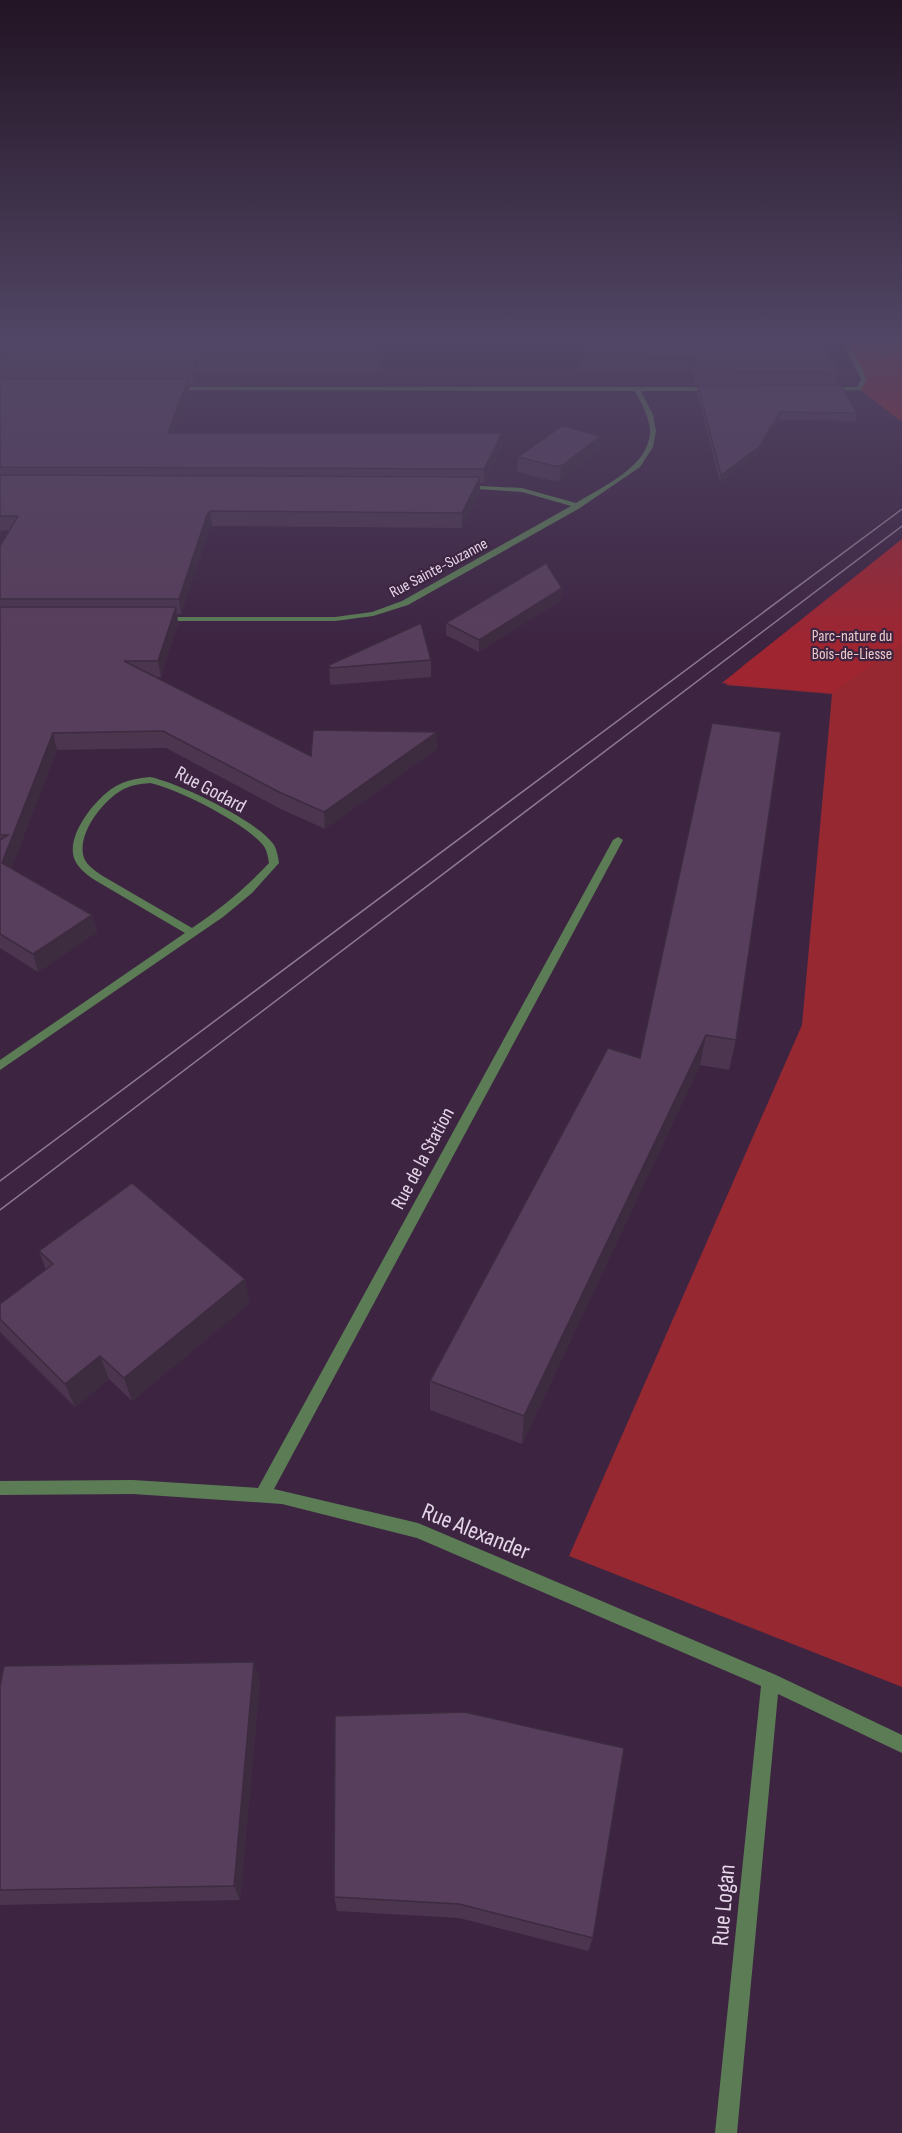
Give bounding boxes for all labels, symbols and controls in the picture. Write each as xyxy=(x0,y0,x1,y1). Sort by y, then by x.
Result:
street label: Rue Sainte-Suzanne xyxy=(386,534,491,602)
park label: Parc-nature du Bois-de-Liesse xyxy=(812,627,892,664)
street label: Rue Godard xyxy=(171,761,250,819)
street label: Rue de la Station xyxy=(386,1103,460,1214)
street label: Rue Alexander xyxy=(418,1497,534,1566)
street label: Rue Logan xyxy=(705,1863,742,1947)

